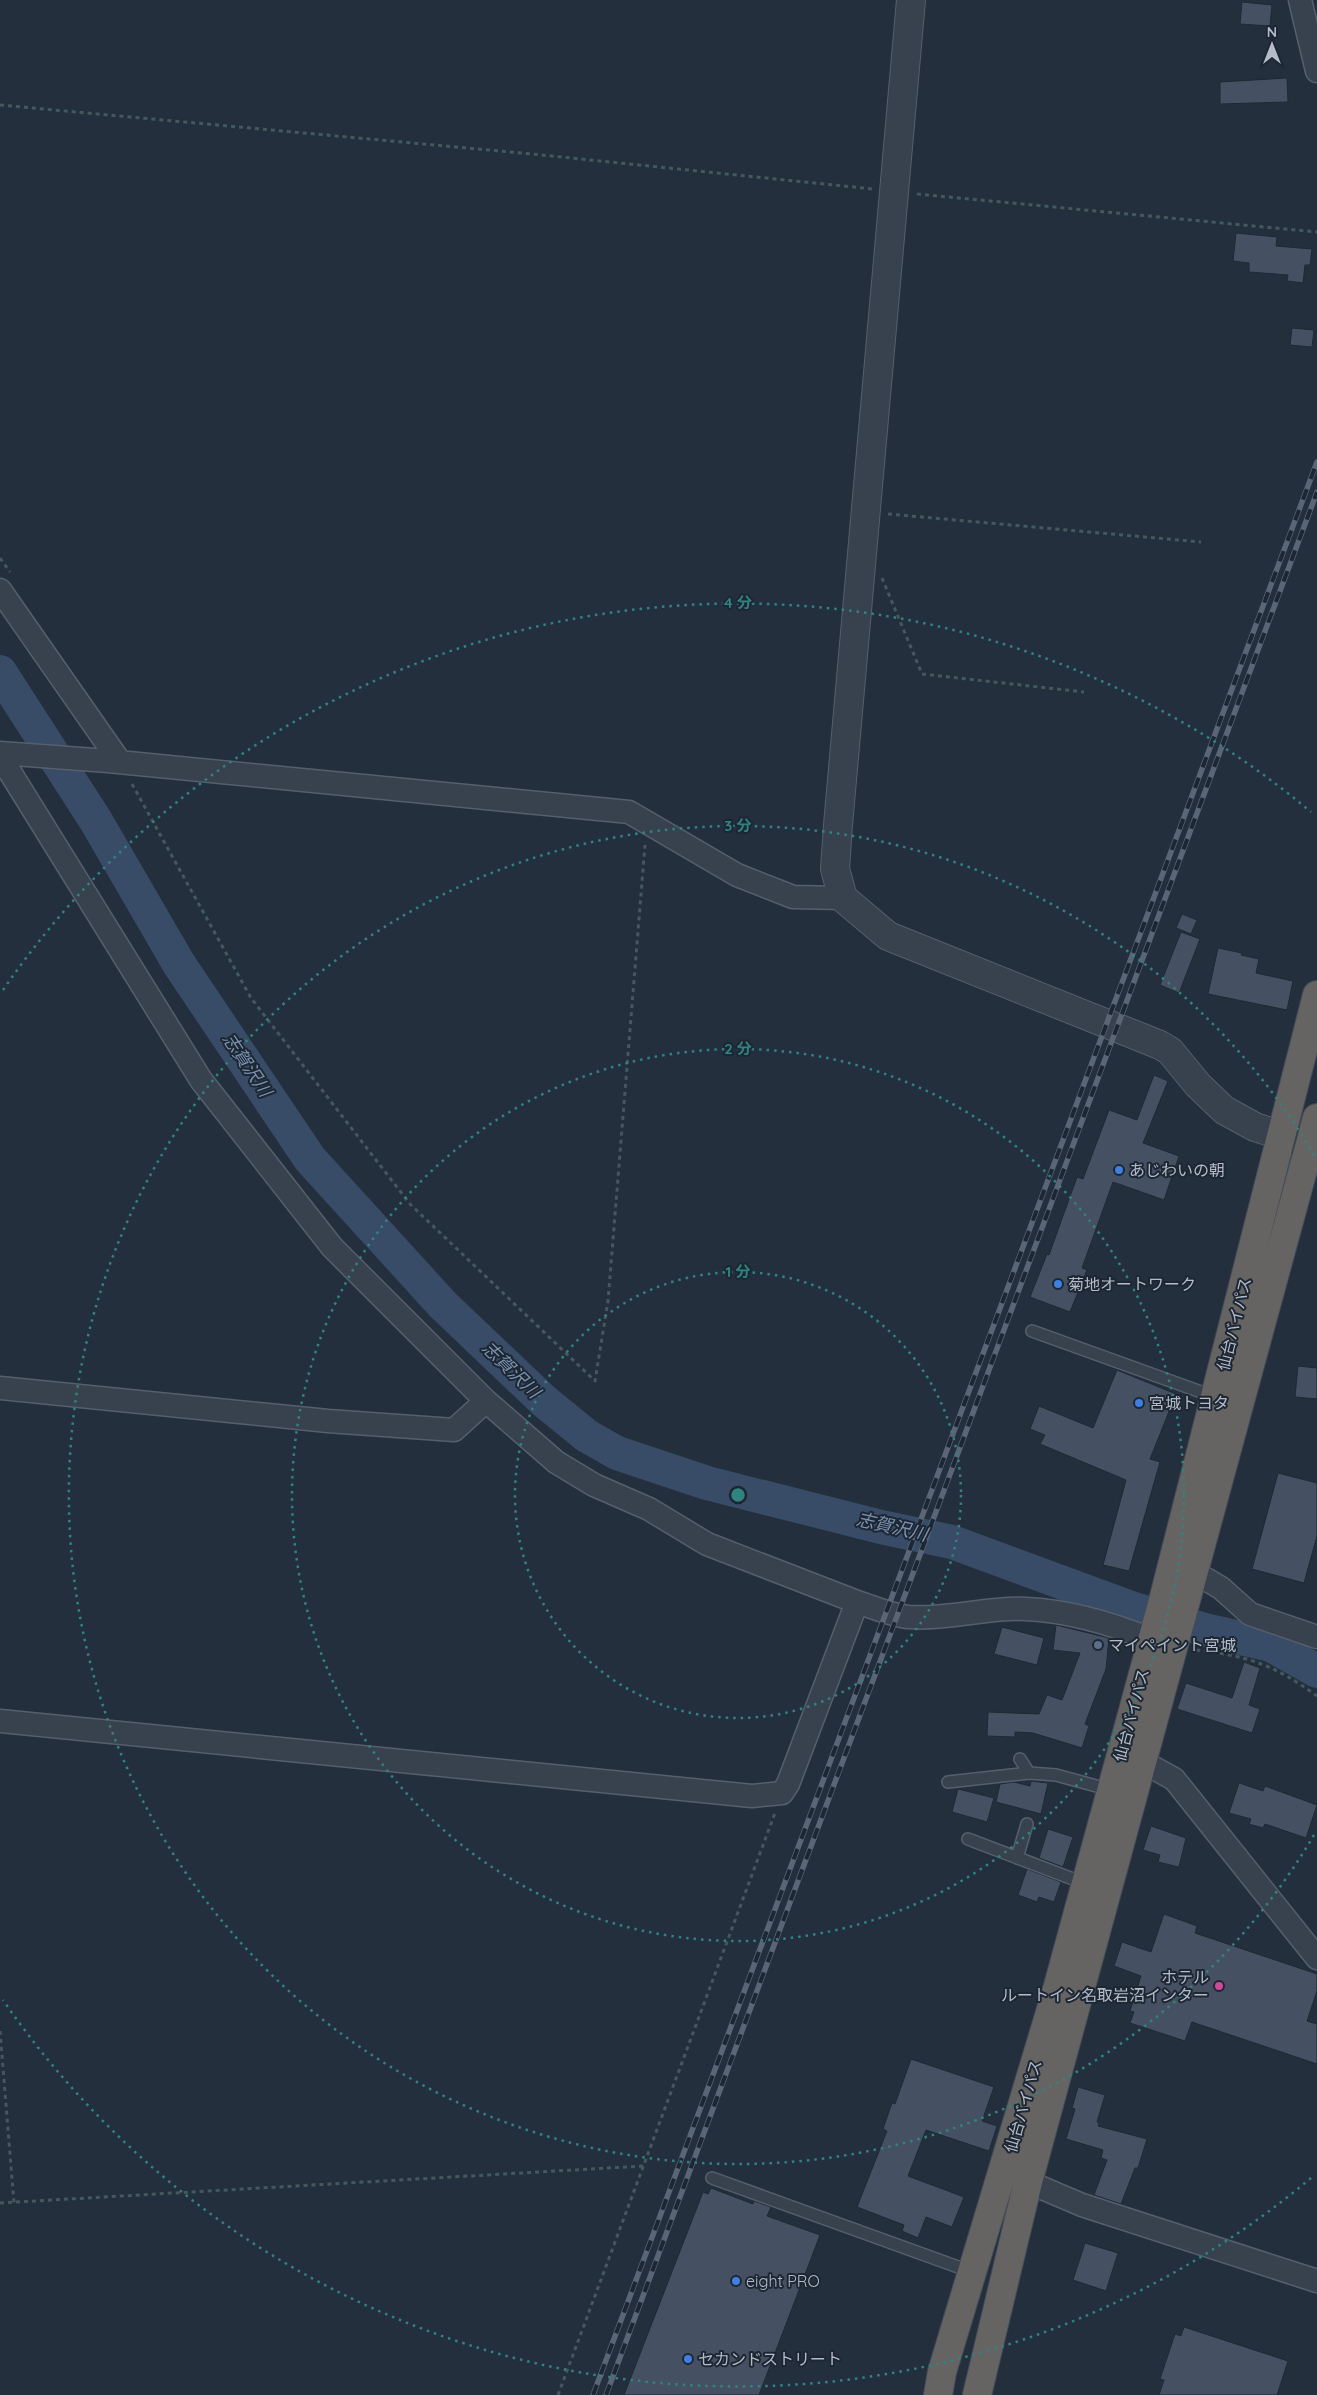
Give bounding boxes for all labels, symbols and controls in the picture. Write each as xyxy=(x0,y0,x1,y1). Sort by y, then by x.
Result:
north arrow xyxy=(1247,20,1297,70)
text: N xyxy=(1267,23,1277,41)
text: 4 分 xyxy=(724,593,752,612)
text: 3 分 xyxy=(724,816,752,835)
water label: 志賀沢川 xyxy=(218,1028,278,1103)
text: 2 分 xyxy=(724,1039,752,1058)
place label: あじわいの朝 xyxy=(1129,1160,1225,1180)
marker: あじわいの朝 xyxy=(1113,1164,1125,1176)
text: 1 分 xyxy=(725,1262,751,1281)
place label: 菊地オートワーク xyxy=(1068,1274,1196,1294)
street label: 仙台バイパス xyxy=(1213,1275,1255,1373)
marker: 菊地オートワーク xyxy=(1052,1278,1064,1290)
water label: 志賀沢川 xyxy=(477,1336,547,1404)
place label: 宮城トヨタ xyxy=(1149,1393,1229,1413)
marker: 宮城トヨタ xyxy=(1133,1397,1145,1409)
centre of rings xyxy=(729,1486,747,1504)
water label: 志賀沢川 xyxy=(854,1507,932,1546)
place label: マイペイント宮城 xyxy=(1108,1635,1236,1655)
marker: マイペイント宮城 xyxy=(1092,1639,1104,1651)
street label: 仙台バイパス xyxy=(1109,1666,1153,1764)
place label: ホテル ルートイン名取岩沼インター xyxy=(1001,1967,1209,2005)
marker: ホテル ルートイン名取岩沼インター xyxy=(1213,1980,1225,1992)
street label: 仙台バイパス xyxy=(1000,2057,1046,2155)
place label: eight PRO xyxy=(746,2271,820,2291)
marker: eight PRO xyxy=(730,2275,742,2287)
place label: セカンドストリート xyxy=(698,2349,842,2369)
marker: セカンドストリート xyxy=(682,2353,694,2365)

